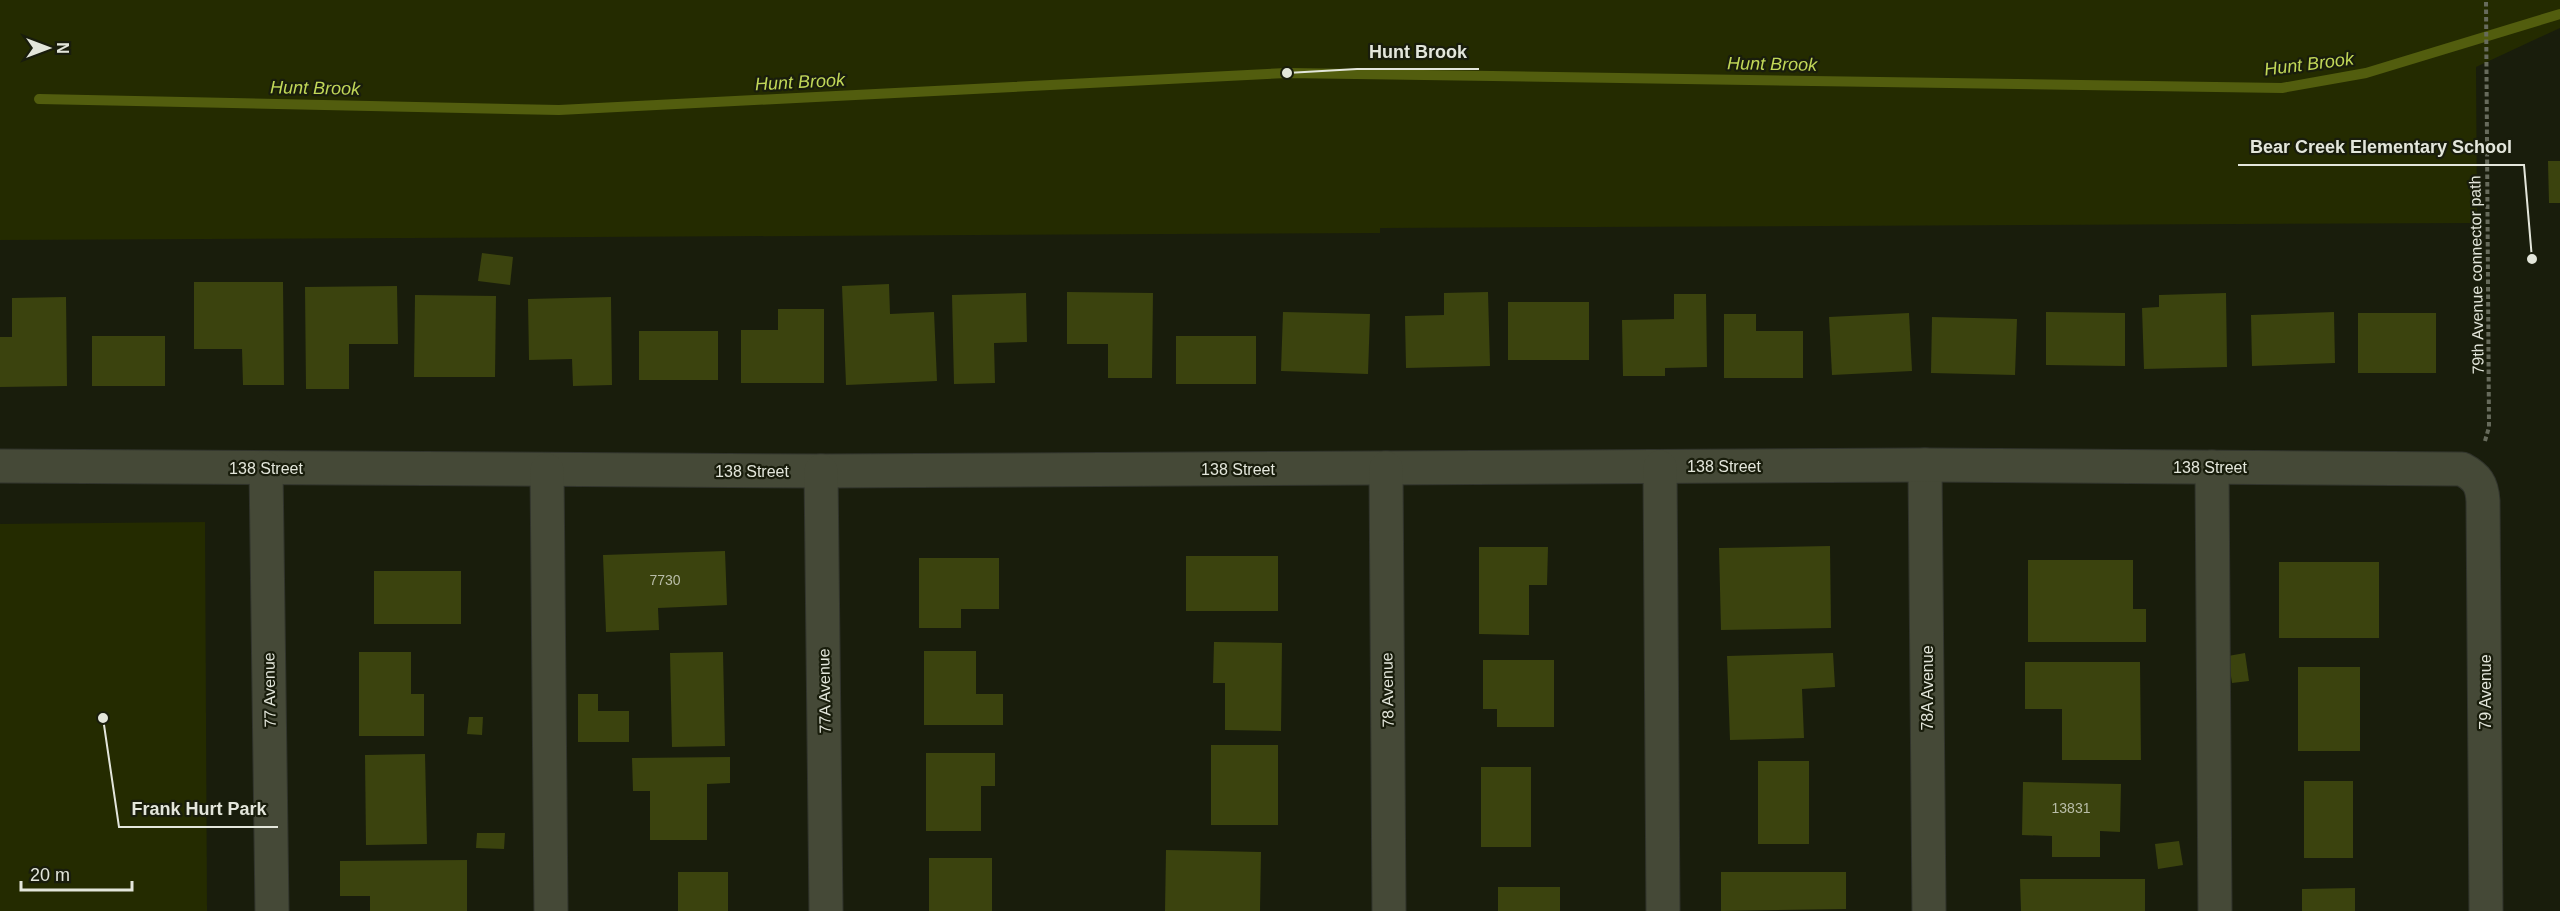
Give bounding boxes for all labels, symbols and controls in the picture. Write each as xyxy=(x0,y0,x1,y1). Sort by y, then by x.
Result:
north arrow xyxy=(18,18,78,78)
callout: Hunt Brook xyxy=(1357,33,1479,69)
text: N xyxy=(54,42,71,54)
text: Hunt Brook xyxy=(1369,42,1468,62)
water label: Hunt Brook xyxy=(2263,48,2356,79)
water label: Hunt Brook xyxy=(1727,53,1818,75)
water label: Hunt Brook xyxy=(755,70,846,94)
water label: Hunt Brook xyxy=(270,77,361,99)
callout: Bear Creek Elementary School xyxy=(2238,129,2524,165)
text: Bear Creek Elementary School xyxy=(2250,137,2512,157)
street label: 79th Avenue connector path xyxy=(2466,175,2487,375)
street label: 138 Street xyxy=(1687,458,1761,475)
street label: 138 Street xyxy=(2173,459,2247,476)
street label: 138 Street xyxy=(229,460,303,477)
street label: 138 Street xyxy=(1201,461,1275,478)
street label: 138 Street xyxy=(715,463,789,480)
house number: 7730 xyxy=(649,572,681,588)
street label: 78A Avenue xyxy=(1919,645,1936,731)
street label: 77A Avenue xyxy=(815,648,834,734)
street label: 77 Avenue xyxy=(260,652,279,728)
street label: 78 Avenue xyxy=(1378,652,1397,728)
street label: 79 Avenue xyxy=(2477,654,2494,730)
callout: Frank Hurt Park xyxy=(119,791,278,827)
text: Frank Hurt Park xyxy=(131,799,268,819)
house number: 13831 xyxy=(2052,800,2091,816)
scale bar xyxy=(21,854,132,892)
text: 20 m xyxy=(30,865,70,885)

